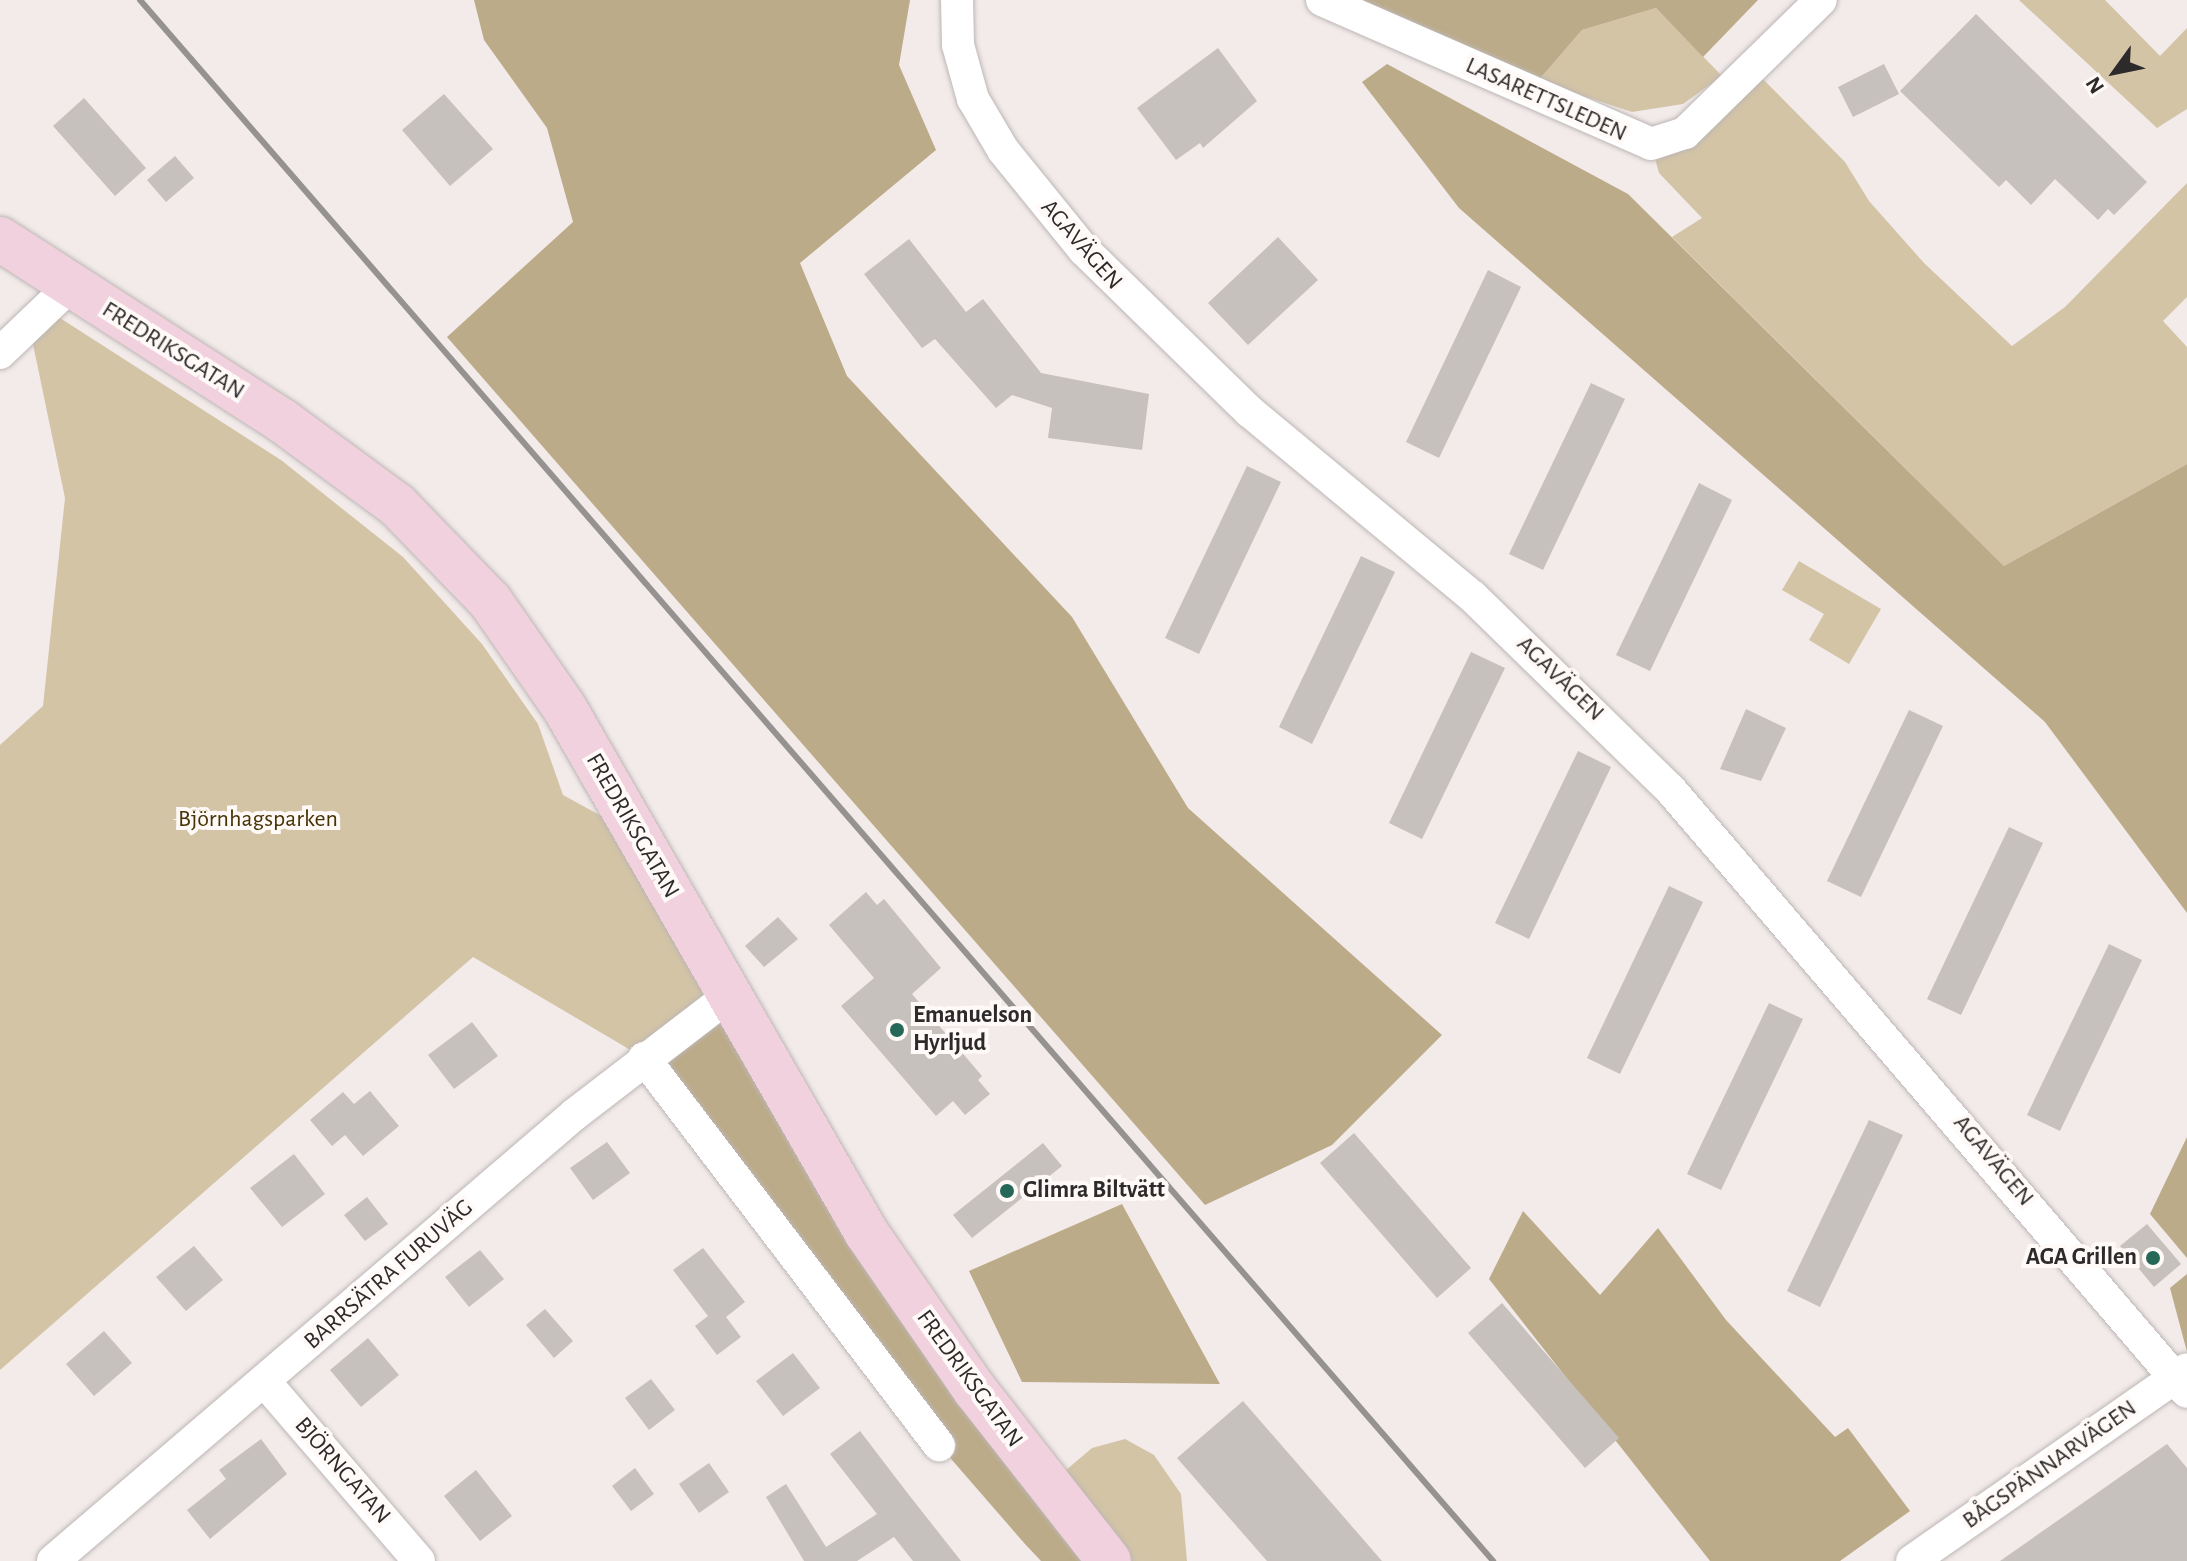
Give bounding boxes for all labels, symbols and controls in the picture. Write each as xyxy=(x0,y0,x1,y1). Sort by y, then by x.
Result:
north arrow xyxy=(2075,32,2155,112)
street label: LASARETTSLEDEN xyxy=(1461,52,1631,148)
text: N xyxy=(2081,73,2108,97)
street label: AGAVÄGEN xyxy=(1034,194,1128,296)
street label: FREDRIKSGATAN xyxy=(96,296,250,406)
street label: AGAVÄGEN xyxy=(1510,630,1610,728)
street label: FREDRIKSGATAN xyxy=(579,748,685,904)
park label: Björnhagsparken xyxy=(178,806,338,834)
place label: Emanuelson Hyrljud xyxy=(913,1002,1032,1058)
marker: Emanuelson Hyrljud xyxy=(888,1021,906,1039)
street label: AGAVÄGEN xyxy=(1947,1110,2039,1212)
place label: Glimra Biltvätt xyxy=(1023,1177,1165,1205)
marker: Glimra Biltvätt xyxy=(998,1182,1016,1200)
street label: BARRSÄTRA FURUVÄG xyxy=(299,1194,479,1356)
place label: AGA Grillen xyxy=(2026,1244,2137,1272)
marker: AGA Grillen xyxy=(2144,1249,2162,1267)
street label: FREDRIKSGATAN xyxy=(910,1305,1028,1453)
street label: BÅGSPÄNNARVÄGEN xyxy=(1958,1394,2142,1536)
street label: BJÖRNGATAN xyxy=(288,1412,396,1530)

